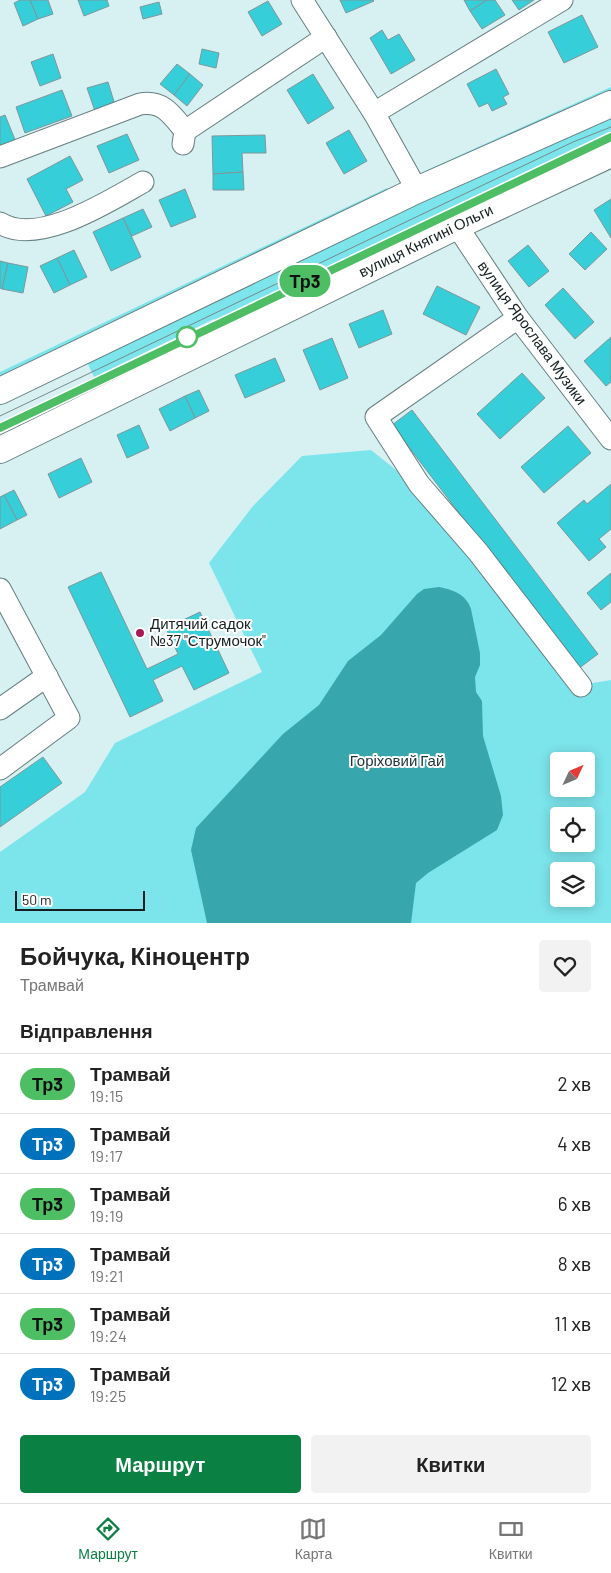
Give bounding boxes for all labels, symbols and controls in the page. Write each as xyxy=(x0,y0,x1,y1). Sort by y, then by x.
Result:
street label: вулиця Княгині Ольги xyxy=(355,200,496,280)
street label: вулиця Ярослава Музики xyxy=(475,257,591,408)
line badge: Тр3 xyxy=(276,265,334,297)
text: Тр3 xyxy=(289,270,321,292)
unlabelled marker xyxy=(176,326,198,348)
place label: Дитячий садок №37 "Струмочок" xyxy=(150,614,266,649)
marker: Дитячий садок №37 "Струмочок" xyxy=(134,627,146,639)
park label: Горіховий Гай xyxy=(350,751,444,769)
north arrow xyxy=(550,752,595,798)
map controls xyxy=(550,752,595,907)
button: locate xyxy=(550,807,595,852)
button: layers xyxy=(550,862,595,907)
scale bar xyxy=(15,888,145,911)
text: 50 m xyxy=(22,891,51,908)
button: heart xyxy=(539,940,591,992)
text: Бойчука, Кіноцентр xyxy=(20,941,250,970)
text: Трамвай xyxy=(20,975,84,994)
text: Відправлення xyxy=(20,1019,153,1042)
text: Трамвай xyxy=(90,1062,171,1085)
text: 2 хв xyxy=(557,1072,591,1095)
text: Тр3 xyxy=(32,1073,63,1095)
text: 19:15 xyxy=(90,1086,123,1105)
text: Трамвай xyxy=(90,1122,171,1145)
text: 4 хв xyxy=(557,1132,591,1155)
text: Тр3 xyxy=(32,1133,63,1155)
text: 19:17 xyxy=(90,1146,123,1165)
text: Трамвай xyxy=(90,1182,171,1205)
text: 6 хв xyxy=(558,1192,591,1215)
text: Тр3 xyxy=(32,1193,63,1215)
text: 19:19 xyxy=(90,1206,123,1225)
text: Трамвай xyxy=(90,1242,171,1265)
text: 8 хв xyxy=(558,1252,591,1275)
text: Тр3 xyxy=(32,1253,63,1275)
text: 19:21 xyxy=(90,1266,123,1285)
text: Трамвай xyxy=(90,1302,171,1325)
text: 11 хв xyxy=(554,1312,591,1335)
text: Тр3 xyxy=(32,1313,63,1335)
text: 19:24 xyxy=(90,1326,127,1345)
text: Трамвай xyxy=(90,1362,171,1385)
text: 12 хв xyxy=(551,1372,591,1395)
text: Тр3 xyxy=(32,1373,63,1395)
text: 19:25 xyxy=(90,1386,126,1405)
button: Маршрут xyxy=(20,1435,301,1493)
button: Квитки xyxy=(311,1435,591,1493)
tab: Маршрут xyxy=(78,1515,138,1562)
tab: Карта xyxy=(295,1515,332,1562)
tab: Квитки xyxy=(489,1515,533,1562)

